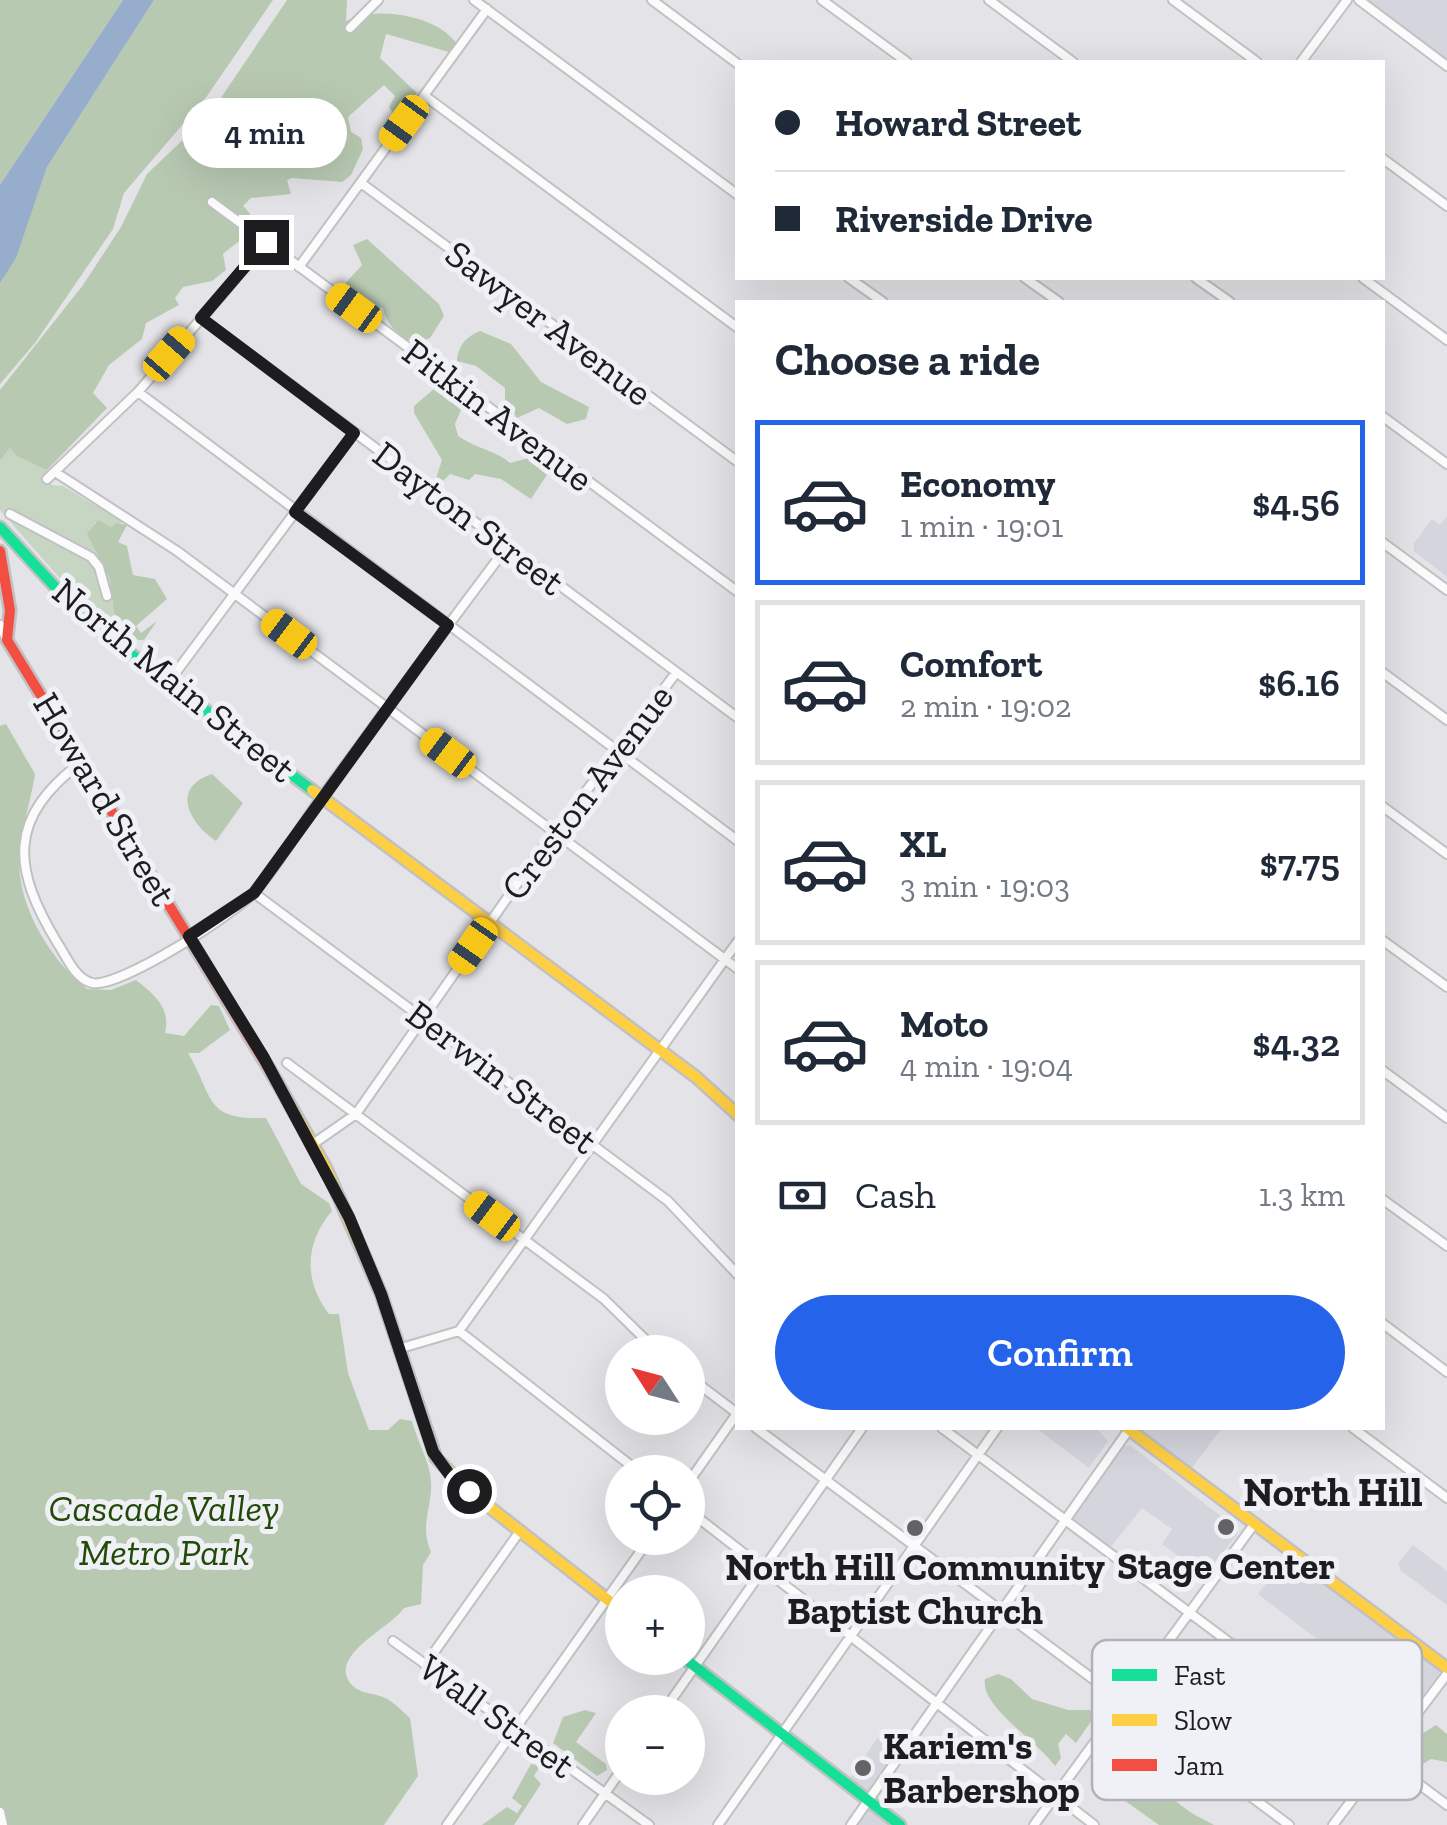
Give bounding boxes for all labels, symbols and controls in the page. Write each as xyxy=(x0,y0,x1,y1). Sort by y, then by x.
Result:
car xyxy=(374,90,434,156)
callout: 4 min xyxy=(184,97,348,167)
text: Howard Street xyxy=(835,100,1081,146)
text: 4 min xyxy=(224,114,305,152)
text: Riverside Drive xyxy=(835,196,1093,242)
route end xyxy=(244,220,289,265)
street label: Sawyer Avenue xyxy=(437,230,661,416)
car xyxy=(321,278,387,338)
car xyxy=(138,322,200,386)
street label: Pitkin Avenue xyxy=(394,328,602,502)
text: Choose a ride xyxy=(775,333,1040,387)
street label: Dayton Street xyxy=(364,431,574,605)
icon: car xyxy=(780,458,870,548)
text: Economy xyxy=(900,461,1055,507)
text: $4.56 xyxy=(1252,480,1340,526)
text: 1 min · 19:01 xyxy=(900,507,1063,545)
street label: North Main Street xyxy=(43,568,305,792)
car xyxy=(256,604,322,664)
icon: car xyxy=(780,638,870,728)
text: Comfort xyxy=(900,641,1042,687)
text: $6.16 xyxy=(1258,660,1340,706)
street label: Creston Avenue xyxy=(491,675,683,909)
street label: Howard Street xyxy=(23,684,187,914)
text: 2 min · 19:02 xyxy=(900,687,1072,725)
car xyxy=(415,723,481,783)
icon: car xyxy=(780,818,870,908)
text: XL xyxy=(900,821,947,867)
text: $7.75 xyxy=(1259,840,1340,886)
text: 3 min · 19:03 xyxy=(900,867,1070,905)
car xyxy=(444,913,502,979)
street label: Berwin Street xyxy=(397,990,607,1164)
icon: car xyxy=(780,998,870,1088)
text: Moto xyxy=(900,1001,988,1047)
text: $4.32 xyxy=(1252,1020,1340,1066)
text: 4 min · 19:04 xyxy=(900,1047,1073,1085)
icon: cash xyxy=(775,1168,830,1223)
text: Cash xyxy=(855,1172,936,1218)
text: 1.3 km xyxy=(1259,1176,1345,1214)
car xyxy=(459,1186,525,1246)
button: Confirm xyxy=(775,1295,1345,1410)
north arrow xyxy=(605,1335,705,1435)
map controls xyxy=(605,1335,705,1795)
button: locate xyxy=(605,1455,705,1555)
district label: North Hill xyxy=(1243,1468,1423,1516)
route start xyxy=(447,1469,492,1514)
park label: Cascade Valley Metro Park xyxy=(48,1485,280,1575)
marker: Stage Center xyxy=(1215,1516,1237,1538)
marker: North Hill Community Baptist Church xyxy=(904,1517,926,1539)
place label: Stage Center xyxy=(1117,1543,1335,1589)
place label: North Hill Community Baptist Church xyxy=(725,1544,1105,1634)
button: + xyxy=(605,1575,705,1675)
legend xyxy=(1092,1640,1422,1800)
street label: Wall Street xyxy=(410,1644,584,1788)
text: Fast xyxy=(1174,1659,1226,1692)
button: − xyxy=(605,1695,705,1795)
text: Slow xyxy=(1174,1704,1232,1737)
place label: Kariem's Barbershop xyxy=(883,1723,1080,1813)
text: Jam xyxy=(1174,1749,1224,1782)
marker: Kariem's Barbershop xyxy=(852,1757,874,1779)

